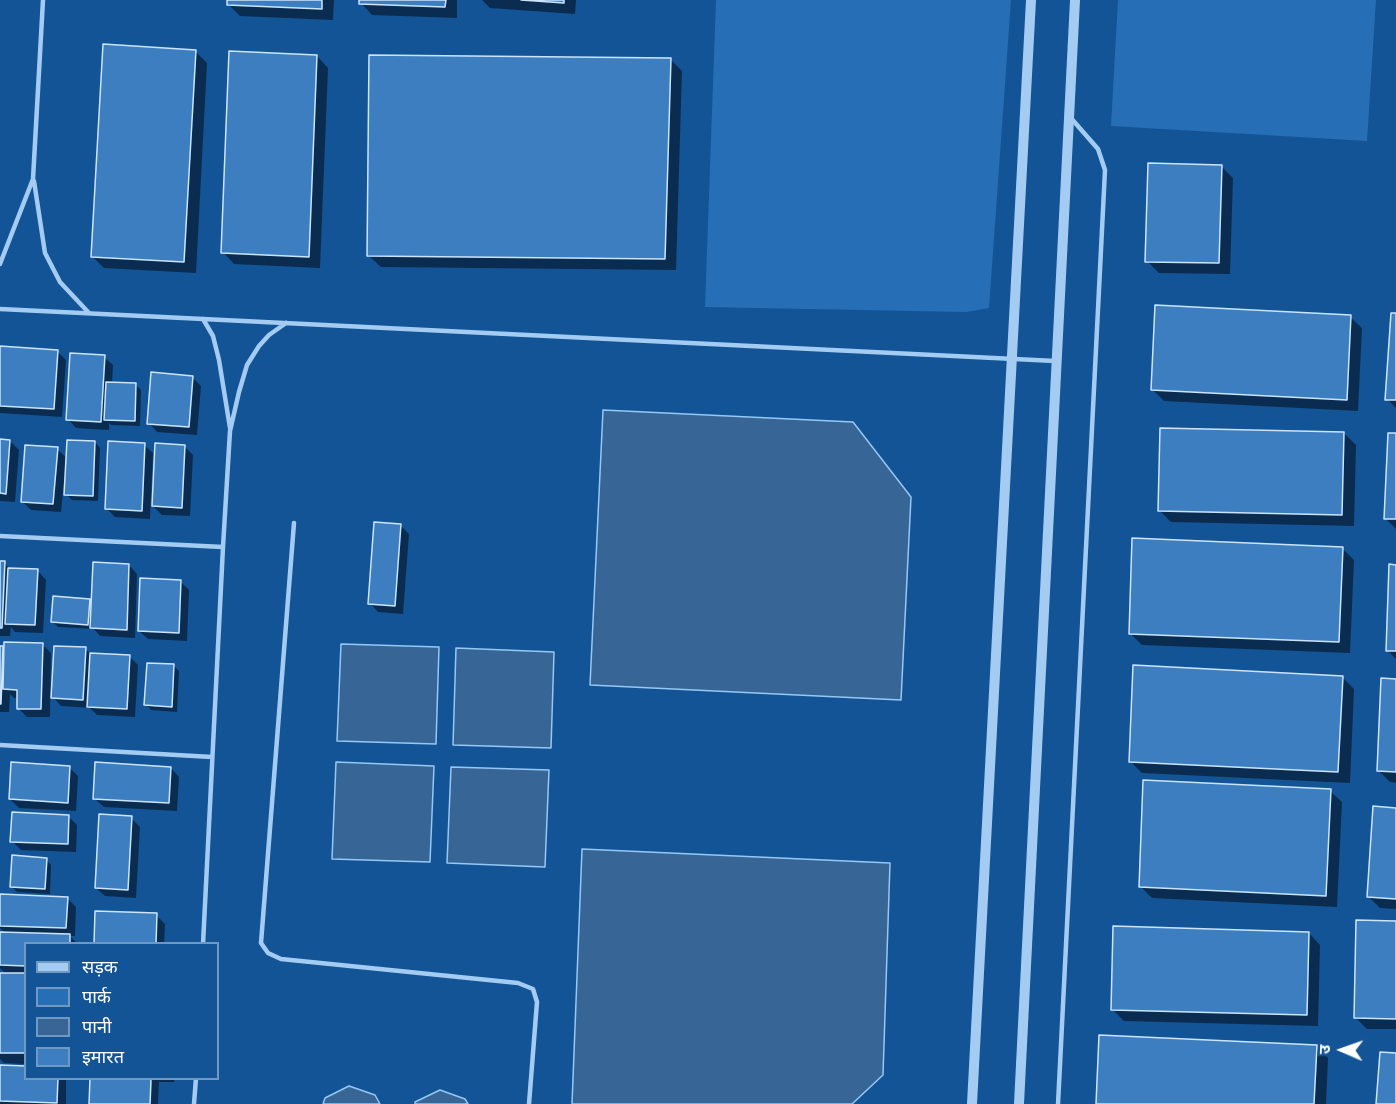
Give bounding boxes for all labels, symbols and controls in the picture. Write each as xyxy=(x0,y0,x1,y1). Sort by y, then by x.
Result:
legend xyxy=(24,942,219,1080)
text: सड़क xyxy=(82,954,118,978)
text: पार्क xyxy=(82,984,111,1008)
text: पानी xyxy=(82,1014,112,1038)
north arrow xyxy=(1312,1020,1372,1080)
text: इमारत xyxy=(82,1044,124,1068)
text: उ xyxy=(1313,1044,1335,1054)

